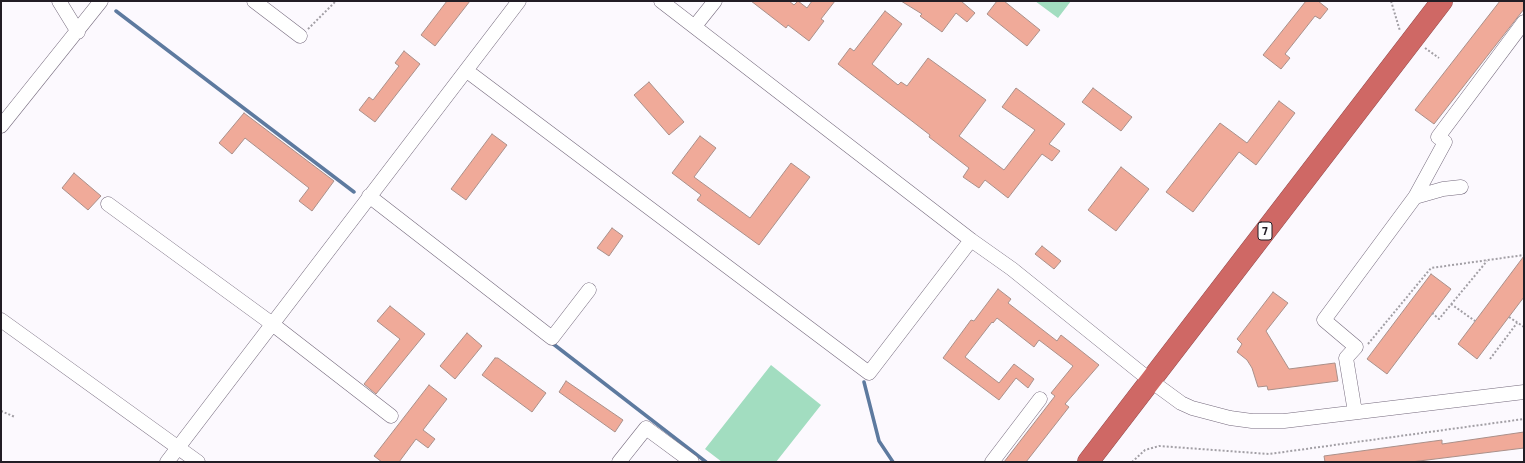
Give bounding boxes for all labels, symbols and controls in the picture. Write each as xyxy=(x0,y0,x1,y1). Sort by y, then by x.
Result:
road number: 7 xyxy=(1258,222,1272,240)

